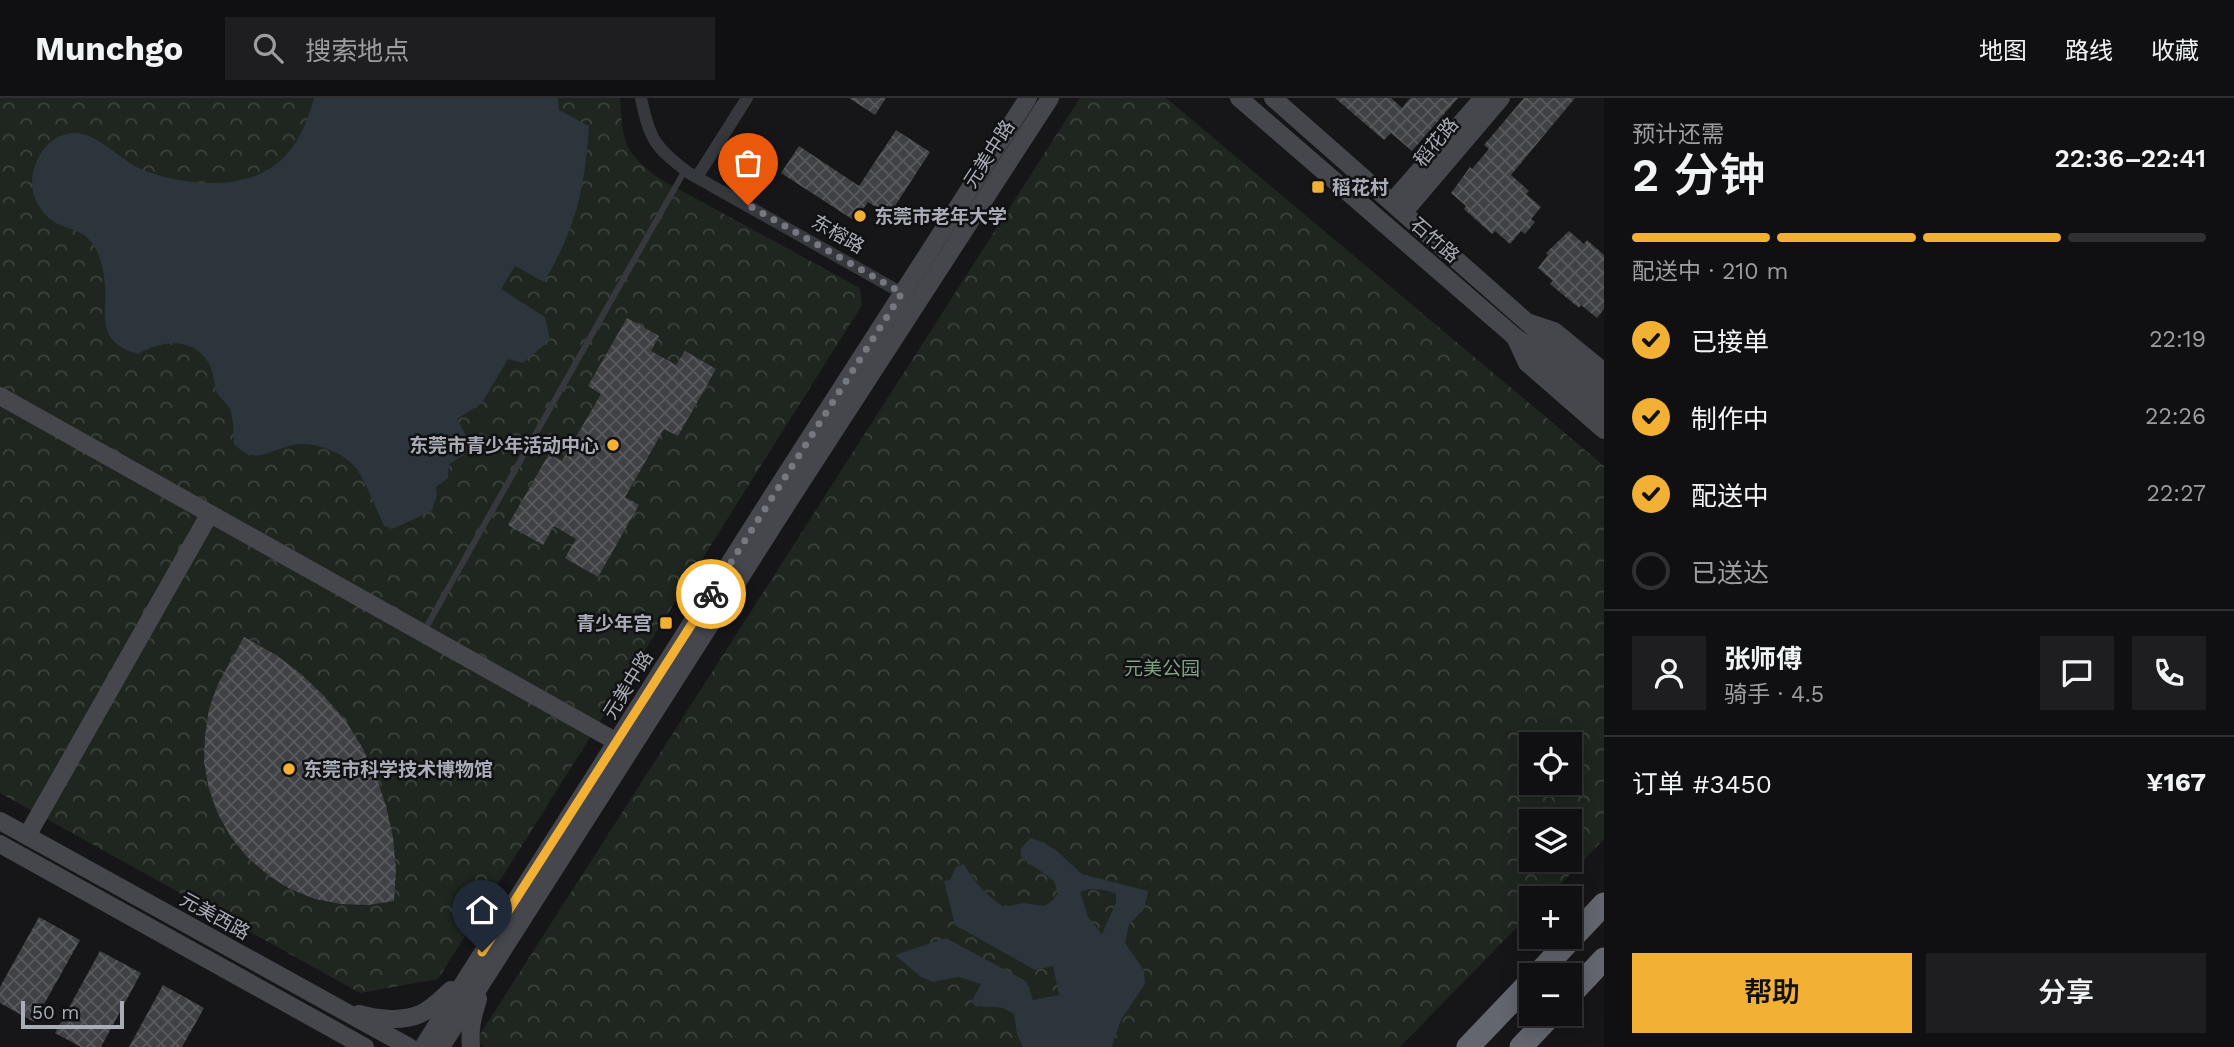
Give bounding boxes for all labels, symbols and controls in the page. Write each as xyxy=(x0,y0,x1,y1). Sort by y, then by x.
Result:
search box xyxy=(225,17,715,80)
text: Munchgo xyxy=(35,29,183,68)
icon: search xyxy=(249,29,287,67)
text: 搜索地点 xyxy=(305,36,409,66)
text: 地图 xyxy=(1979,37,2027,65)
text: 路线 xyxy=(2065,37,2113,65)
text: 收藏 xyxy=(2151,37,2199,65)
street label: 稻花路 xyxy=(1409,113,1463,171)
street label: 元美中路 xyxy=(959,116,1019,192)
text: 预计还需 xyxy=(1632,121,1724,148)
pin xyxy=(718,133,778,205)
text: 22:36–22:41 xyxy=(2054,143,2206,173)
icon: bag xyxy=(729,144,767,182)
text: 2 分钟 xyxy=(1632,148,1765,202)
place label: 稻花村 xyxy=(1332,176,1389,199)
marker: 稻花村 xyxy=(1310,179,1326,195)
place label: 东莞市老年大学 xyxy=(874,205,1007,228)
marker: 东莞市老年大学 xyxy=(852,208,868,224)
street label: 东榕路 xyxy=(808,210,868,258)
street label: 石竹路 xyxy=(1406,213,1464,267)
text: 配送中 · 210 m xyxy=(1632,258,1788,285)
icon: check xyxy=(1632,321,1670,359)
text: 22:19 xyxy=(2149,326,2206,353)
text: 已接单 xyxy=(1691,327,1769,357)
icon: check xyxy=(1632,398,1670,436)
text: 22:26 xyxy=(2145,403,2206,430)
text: 制作中 xyxy=(1691,404,1769,434)
place label: 东莞市青少年活动中心 xyxy=(409,434,599,457)
marker: 东莞市青少年活动中心 xyxy=(605,437,621,453)
icon: check xyxy=(1632,475,1670,513)
text: 22:27 xyxy=(2147,480,2206,507)
text: 配送中 xyxy=(1691,481,1769,511)
text: 已送达 xyxy=(1691,558,1769,588)
courier xyxy=(676,559,746,629)
icon: bike xyxy=(692,575,730,613)
place label: 青少年宫 xyxy=(576,612,652,635)
marker: 青少年宫 xyxy=(658,615,674,631)
button: person xyxy=(1632,636,1706,710)
button: chat xyxy=(2040,636,2114,710)
button: phone xyxy=(2132,636,2206,710)
text: 张师傅 xyxy=(1724,644,1802,674)
street label: 元美中路 xyxy=(598,647,658,723)
park label: 元美公园 xyxy=(1124,657,1200,680)
text: 骑手 · 4.5 xyxy=(1724,681,1824,708)
map controls xyxy=(1519,732,1582,1026)
button: locate xyxy=(1519,732,1582,795)
place label: 东莞市科学技术博物馆 xyxy=(303,758,493,781)
marker: 东莞市科学技术博物馆 xyxy=(281,761,297,777)
text: ¥167 xyxy=(2146,767,2206,797)
text: 订单 #3450 xyxy=(1632,769,1772,799)
button: layers xyxy=(1519,809,1582,872)
pin xyxy=(452,880,512,952)
button: + xyxy=(1519,886,1582,949)
street label: 元美西路 xyxy=(176,888,254,944)
icon: home xyxy=(463,891,501,929)
button: 帮助 xyxy=(1632,953,1912,1033)
button: 分享 xyxy=(1926,953,2206,1033)
button: − xyxy=(1519,963,1582,1026)
scale bar xyxy=(21,998,124,1030)
text: 50 m xyxy=(32,1001,79,1024)

